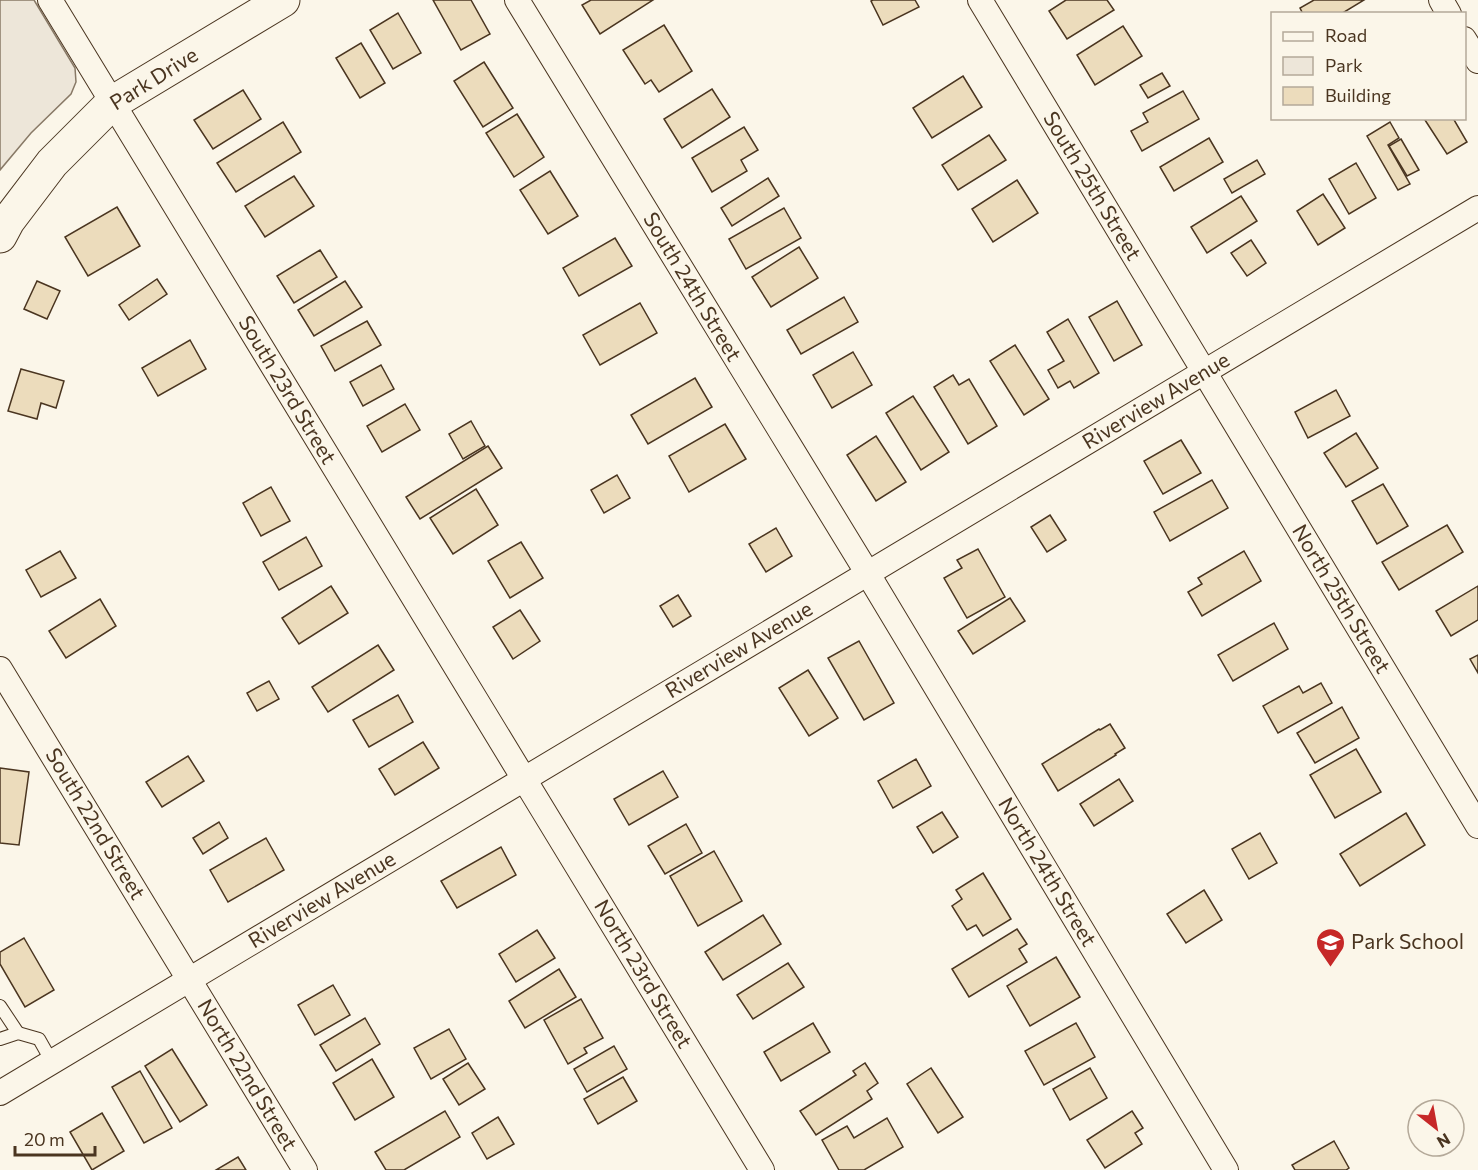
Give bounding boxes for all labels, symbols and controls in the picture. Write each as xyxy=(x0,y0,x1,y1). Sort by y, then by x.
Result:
legend xyxy=(1271,12,1466,120)
text: Road xyxy=(1325,24,1367,46)
street label: Park Drive xyxy=(105,41,202,114)
text: Park xyxy=(1325,54,1363,76)
text: Building xyxy=(1325,84,1391,106)
street label: South 25th Street xyxy=(1039,106,1148,264)
street label: South 24th Street xyxy=(639,207,748,365)
street label: South 23rd Street xyxy=(234,311,342,468)
street label: Riverview Avenue xyxy=(1077,346,1233,453)
street label: North 25th Street xyxy=(1288,519,1397,677)
street label: Riverview Avenue xyxy=(660,595,816,702)
street label: South 22nd Street xyxy=(41,743,151,903)
street label: North 24th Street xyxy=(994,792,1103,950)
street label: Riverview Avenue xyxy=(243,845,399,952)
street label: North 23rd Street xyxy=(590,895,698,1052)
school or university icon: Park School xyxy=(1314,926,1346,968)
place label: Park School xyxy=(1351,928,1464,953)
street label: North 22nd Street xyxy=(193,994,303,1154)
north arrow xyxy=(1406,1098,1466,1158)
scale bar xyxy=(15,1119,94,1157)
text: 20 m xyxy=(24,1128,65,1150)
text: N xyxy=(1434,1130,1454,1153)

